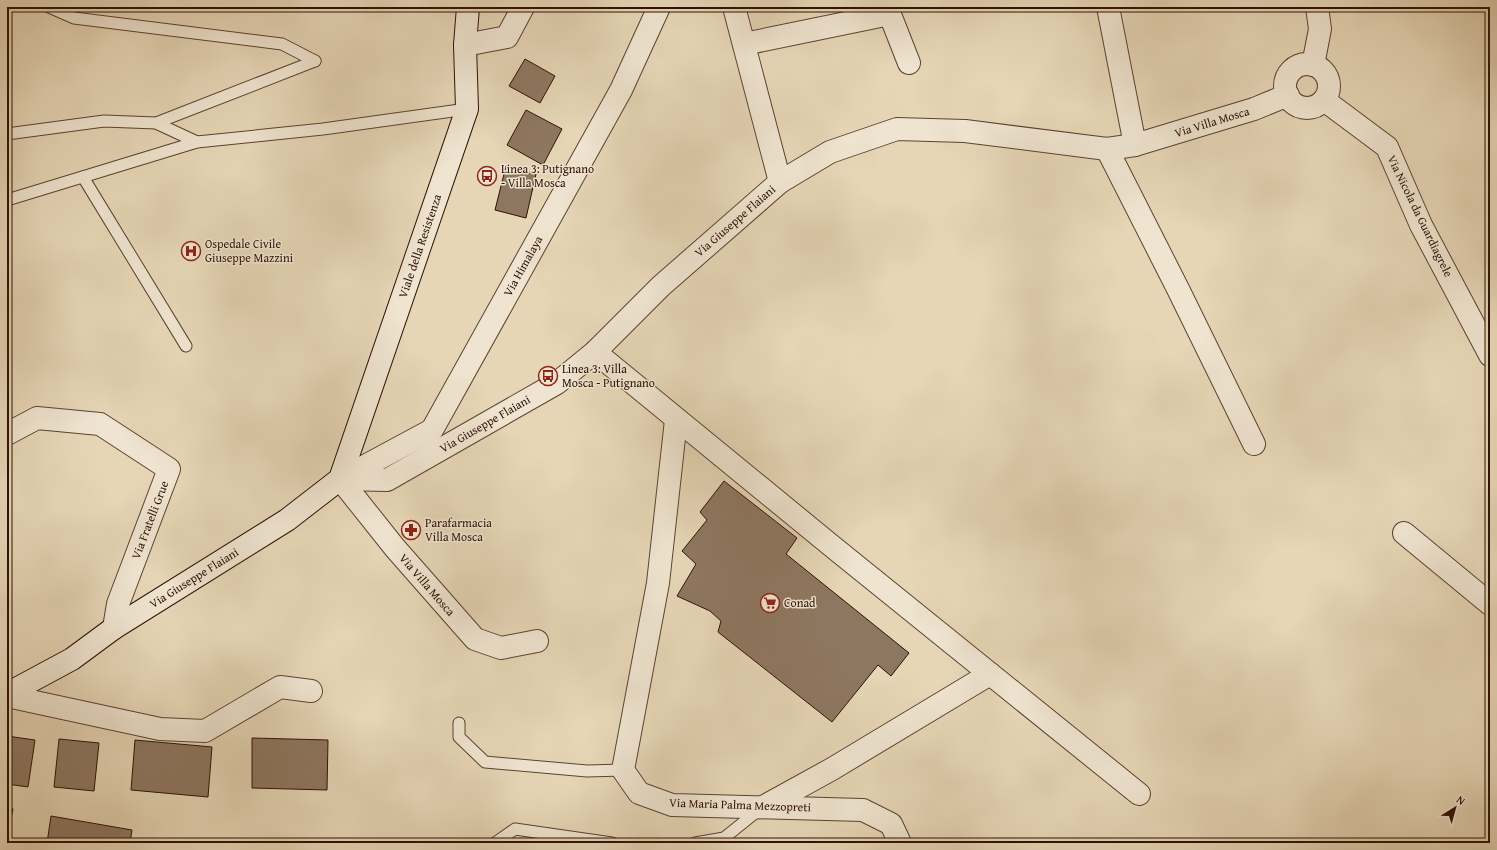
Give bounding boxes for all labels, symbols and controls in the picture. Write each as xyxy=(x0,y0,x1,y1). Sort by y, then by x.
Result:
street label: Via Villa Mosca xyxy=(1172,102,1252,141)
street label: Via Nicola da Guardiagrele xyxy=(1384,152,1458,280)
place label: Linea 3: Putignano - Villa Mosca xyxy=(501,160,594,191)
bus stop icon: Linea 3: Putignano - Villa Mosca xyxy=(476,165,498,187)
street label: Via Giuseppe Flaiani xyxy=(691,180,779,261)
street label: Viale della Resistenza xyxy=(394,191,445,300)
street label: Via Himalaya xyxy=(499,232,546,299)
place label: Ospedale Civile Giuseppe Mazzini xyxy=(205,235,294,266)
hospital icon: Ospedale Civile Giuseppe Mazzini xyxy=(180,240,202,262)
place label: Linea 3: Villa Mosca - Putignano xyxy=(562,360,655,391)
bus stop icon: Linea 3: Villa Mosca - Putignano xyxy=(537,365,559,387)
street label: Via Giuseppe Flaiani xyxy=(436,390,534,456)
street label: Via Fratelli Grue xyxy=(127,478,172,561)
place label: Parafarmacia Villa Mosca xyxy=(425,514,492,545)
pharmacy icon: Parafarmacia Villa Mosca xyxy=(400,519,422,541)
street label: Via Giuseppe Flaiani xyxy=(146,543,242,612)
street label: Via Villa Mosca xyxy=(396,550,459,620)
supermarket icon: Conad xyxy=(759,592,781,614)
place label: Conad xyxy=(784,594,816,611)
north arrow xyxy=(1435,788,1475,828)
text: N xyxy=(1453,791,1469,809)
street label: Via Maria Palma Mezzopreti xyxy=(669,794,812,815)

